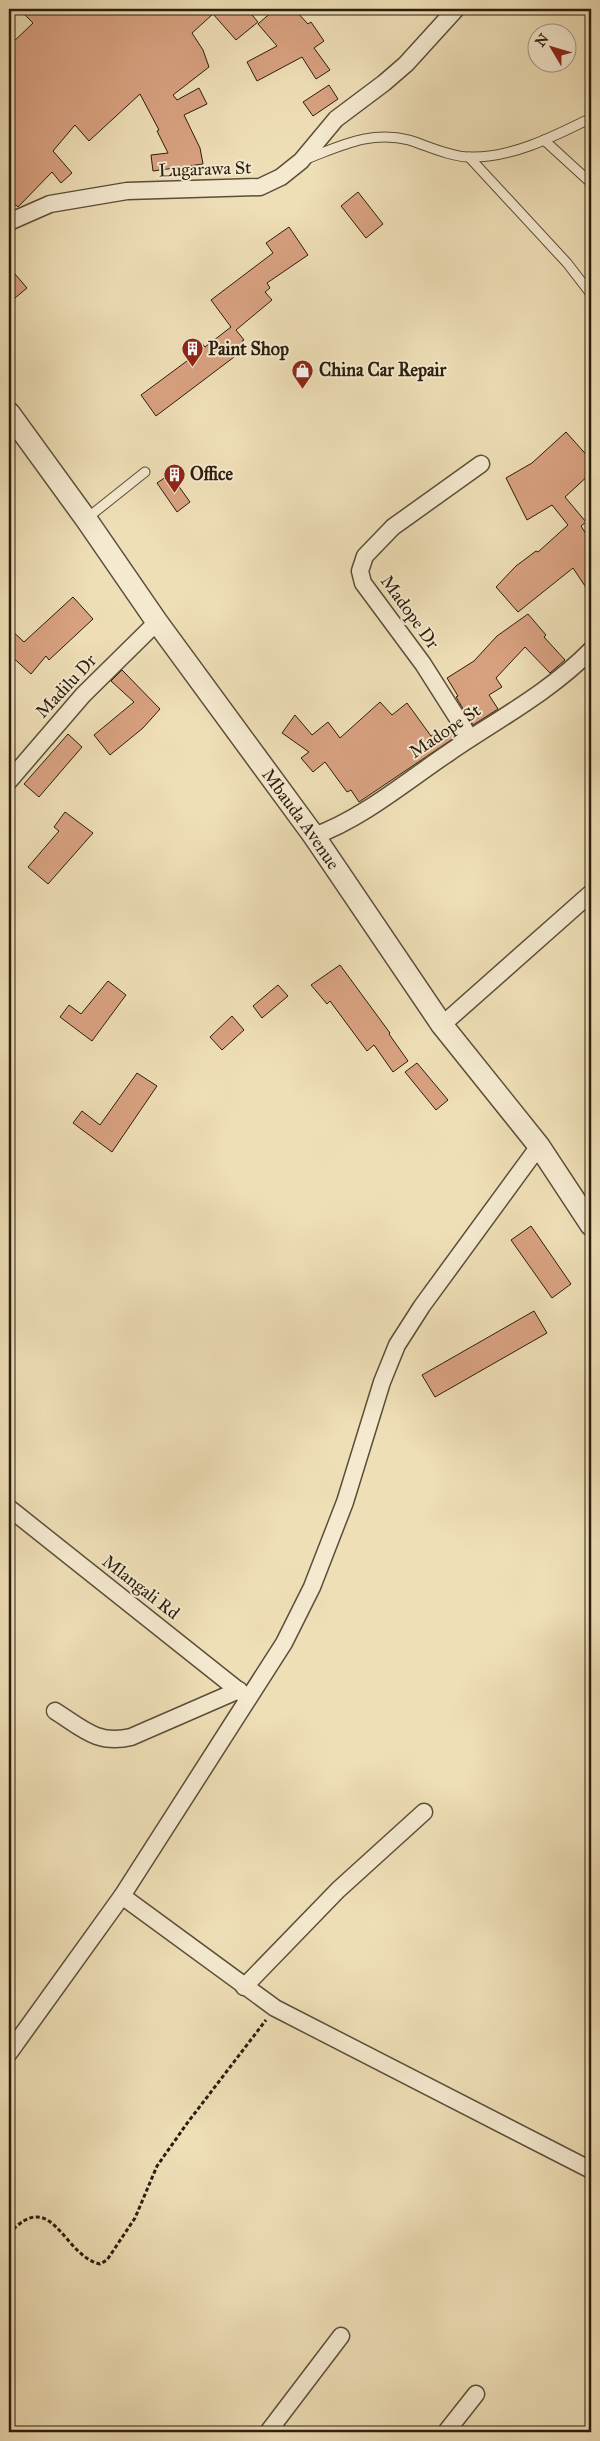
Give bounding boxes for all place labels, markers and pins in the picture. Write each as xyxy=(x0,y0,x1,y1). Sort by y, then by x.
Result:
building icon: Paint Shop xyxy=(180,337,204,368)
place label: Paint Shop xyxy=(208,338,289,361)
shop icon: China Car Repair xyxy=(291,358,315,389)
place label: China Car Repair xyxy=(319,359,448,382)
building icon: Office xyxy=(162,462,186,493)
place label: Office xyxy=(190,463,234,485)

